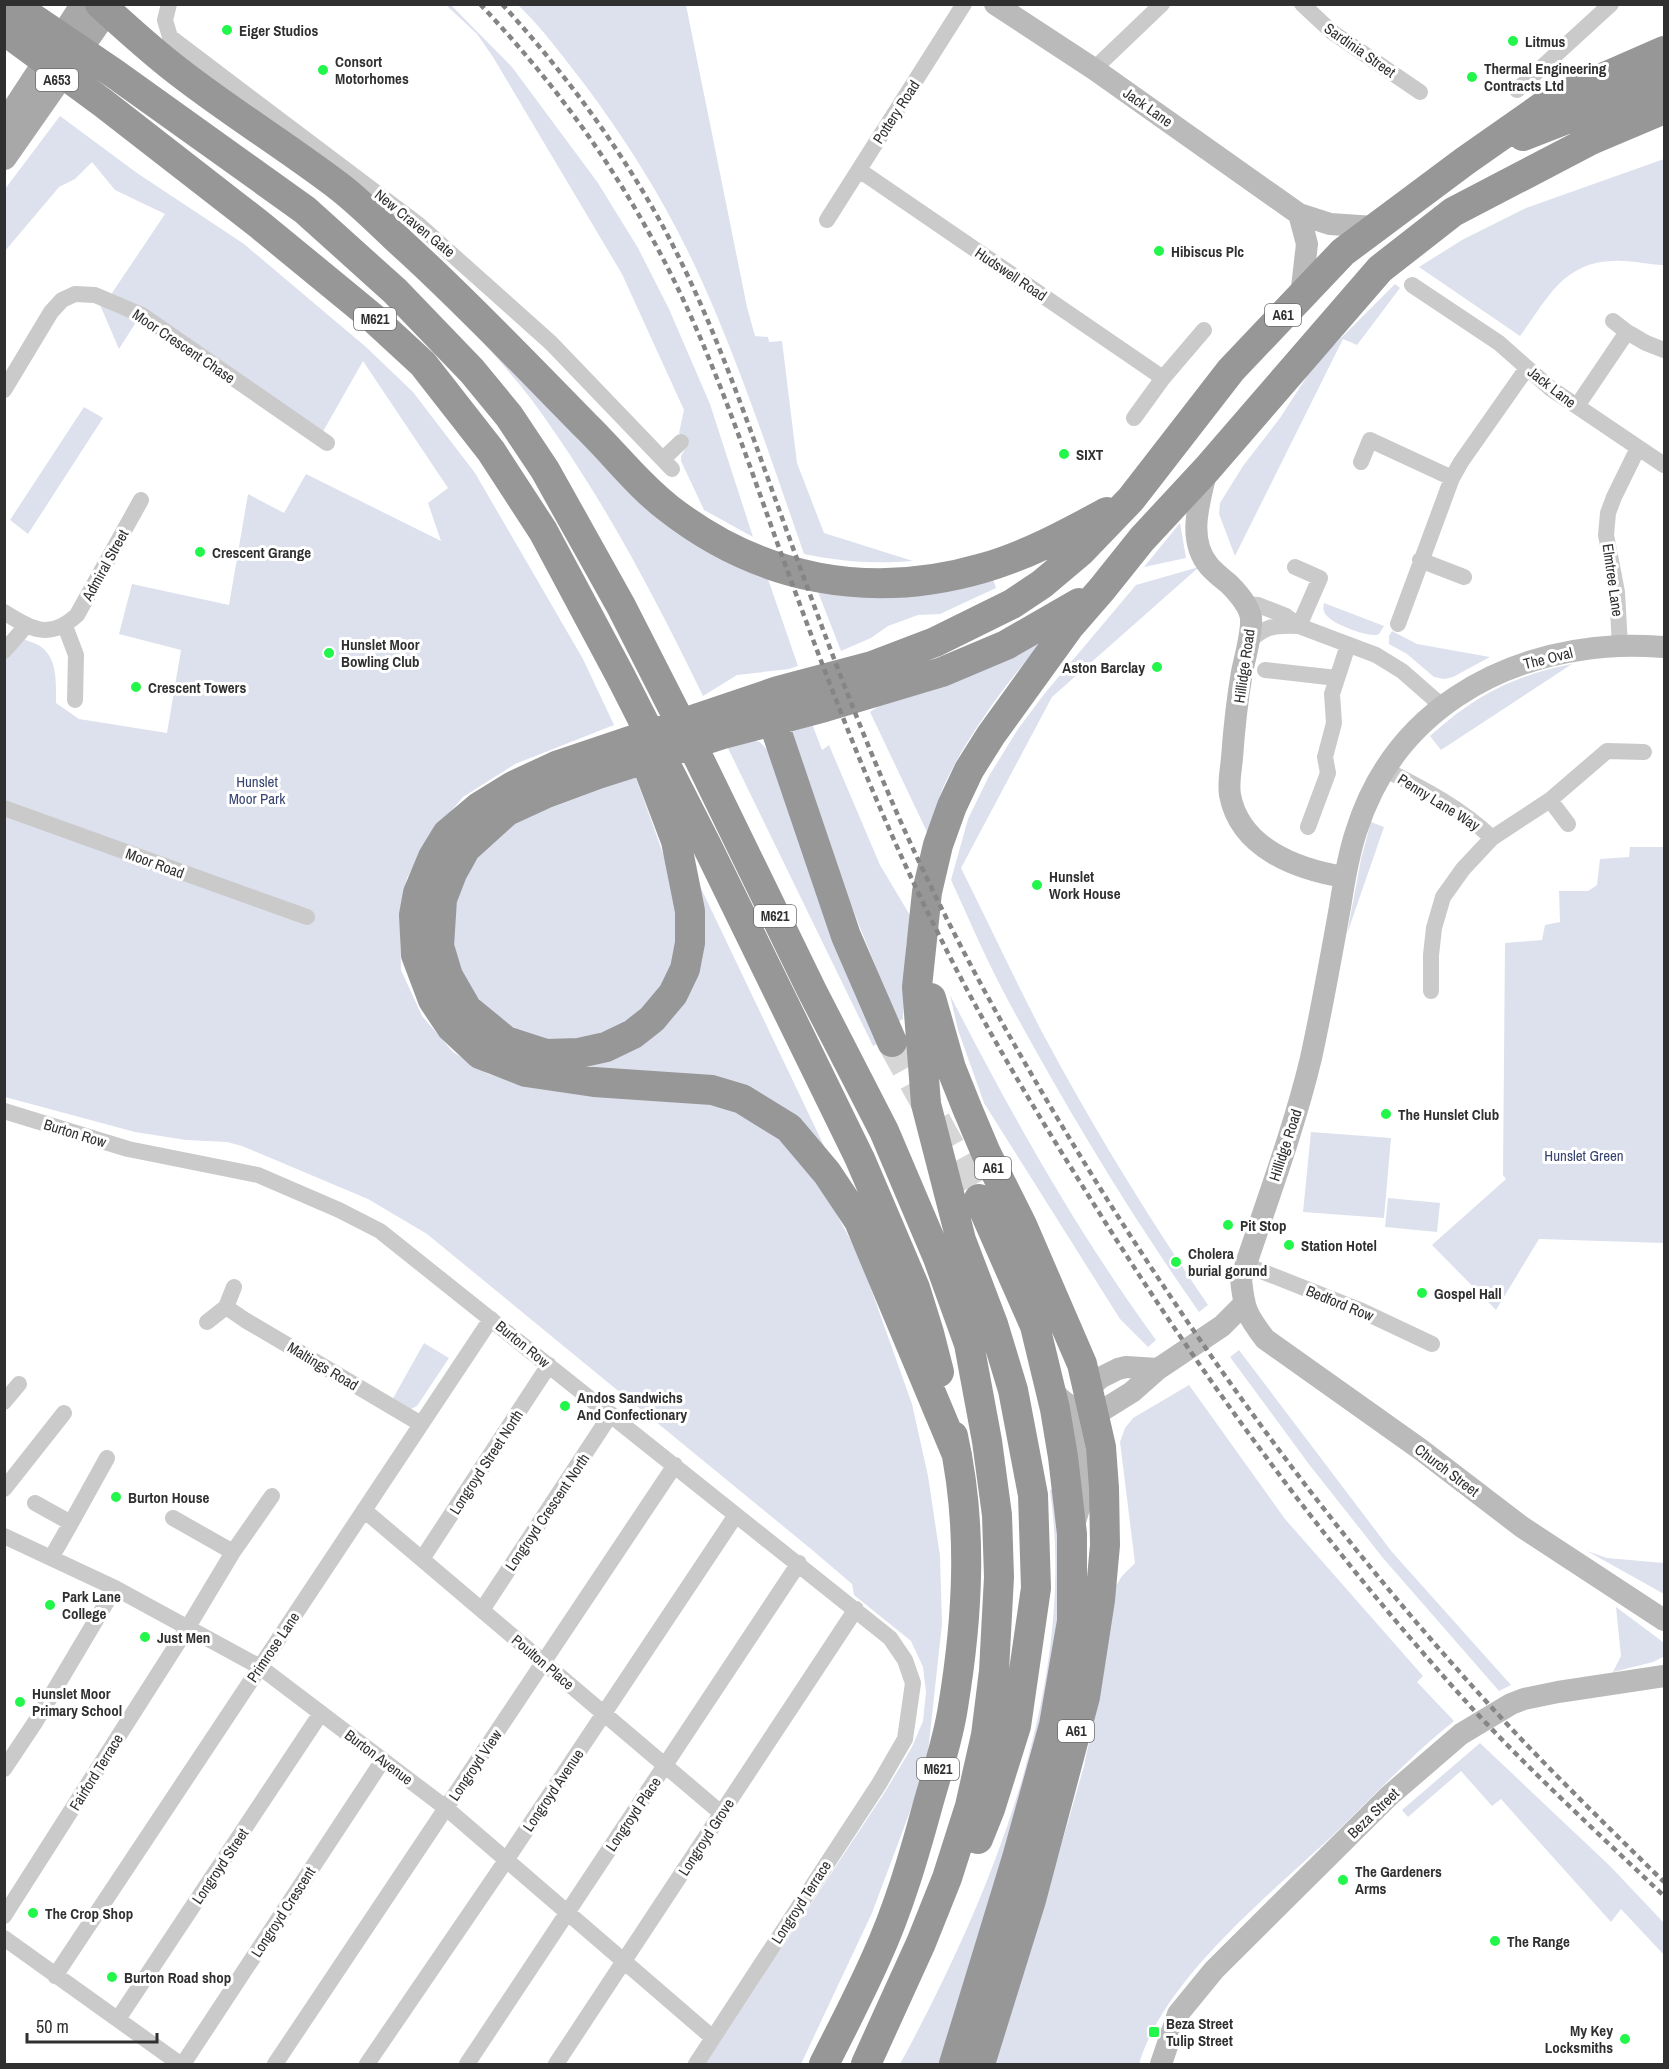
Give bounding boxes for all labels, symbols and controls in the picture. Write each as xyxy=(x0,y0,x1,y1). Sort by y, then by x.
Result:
street label: Sardinia Street xyxy=(1320,18,1400,83)
place label: Eiger Studios xyxy=(239,20,318,41)
marker: Eiger Studios xyxy=(220,23,234,37)
place label: Litmus xyxy=(1525,31,1565,52)
marker: Litmus xyxy=(1506,34,1520,48)
place label: Consort Motorhomes xyxy=(335,51,409,89)
place label: Thermal Engineering Contracts Ltd xyxy=(1484,58,1607,96)
marker: Consort Motorhomes xyxy=(316,63,330,77)
road number: A653 xyxy=(36,69,78,91)
marker: Thermal Engineering Contracts Ltd xyxy=(1465,70,1479,84)
street label: Pottery Road xyxy=(868,76,924,148)
street label: Jack Lane xyxy=(1119,82,1177,132)
street label: New Craven Gate xyxy=(370,184,460,262)
place label: Hibiscus Plc xyxy=(1171,241,1244,262)
street label: Hudswell Road xyxy=(971,242,1051,306)
marker: Hibiscus Plc xyxy=(1152,244,1166,258)
street label: Moor Crescent Chase xyxy=(129,304,240,388)
road number: A61 xyxy=(1265,304,1301,326)
road number: M621 xyxy=(354,308,396,330)
street label: Jack Lane xyxy=(1523,361,1581,413)
place label: SIXT xyxy=(1076,444,1104,465)
marker: SIXT xyxy=(1057,447,1071,461)
street label: Admiral Street xyxy=(76,525,134,605)
place label: Crescent Grange xyxy=(212,542,311,563)
street label: Elmtree Lane xyxy=(1598,542,1629,618)
marker: Crescent Grange xyxy=(193,545,207,559)
street label: Hillidge Road xyxy=(1228,628,1260,704)
place label: Hunslet Moor Bowling Club xyxy=(341,634,420,672)
street label: The Oval xyxy=(1521,642,1575,674)
marker: Hunslet Moor Bowling Club xyxy=(322,646,336,660)
place label: Aston Barclay xyxy=(1062,657,1145,678)
marker: Aston Barclay xyxy=(1150,660,1164,674)
place label: Crescent Towers xyxy=(148,677,246,698)
marker: Crescent Towers xyxy=(129,680,143,694)
street label: Penny Lane Way xyxy=(1394,768,1485,836)
park label: Hunslet Moor Park xyxy=(229,771,286,809)
street label: Moor Road xyxy=(123,843,187,883)
place label: Hunslet Work House xyxy=(1049,866,1121,904)
marker: Hunslet Work House xyxy=(1030,878,1044,892)
road number: M621 xyxy=(754,905,796,927)
place label: The Hunslet Club xyxy=(1398,1104,1499,1125)
street label: Hillidge Road xyxy=(1263,1106,1307,1184)
marker: The Hunslet Club xyxy=(1379,1107,1393,1121)
street label: Burton Row xyxy=(41,1114,109,1152)
park label: Hunslet Green xyxy=(1544,1145,1624,1166)
road number: A61 xyxy=(975,1157,1011,1179)
place label: Pit Stop xyxy=(1240,1215,1286,1236)
marker: Pit Stop xyxy=(1221,1218,1235,1232)
place label: Station Hotel xyxy=(1301,1235,1377,1256)
marker: Station Hotel xyxy=(1282,1238,1296,1252)
place label: Cholera burial gorund xyxy=(1188,1243,1267,1281)
marker: Cholera burial gorund xyxy=(1169,1255,1183,1269)
street label: Bedford Row xyxy=(1303,1280,1377,1326)
place label: Gospel Hall xyxy=(1434,1283,1502,1304)
marker: Gospel Hall xyxy=(1415,1286,1429,1300)
street label: Burton Row xyxy=(491,1316,555,1372)
street label: Maltings Road xyxy=(284,1337,362,1395)
place label: Andos Sandwichs And Confectionary xyxy=(577,1387,687,1425)
marker: Andos Sandwichs And Confectionary xyxy=(558,1399,572,1413)
street label: Longroyd Street North xyxy=(444,1406,528,1518)
street label: Church Street xyxy=(1410,1439,1484,1502)
street label: Longroyd Crescent North xyxy=(500,1449,594,1575)
place label: Burton House xyxy=(128,1487,209,1508)
marker: Burton House xyxy=(109,1490,123,1504)
place label: Park Lane College xyxy=(62,1586,121,1624)
marker: Park Lane College xyxy=(43,1598,57,1612)
street label: Primrose Lane xyxy=(242,1608,304,1686)
place label: Just Men xyxy=(157,1627,210,1648)
marker: Just Men xyxy=(138,1630,152,1644)
street label: Poulton Place xyxy=(507,1630,579,1695)
place label: Hunslet Moor Primary School xyxy=(32,1683,122,1721)
marker: Hunslet Moor Primary School xyxy=(13,1695,27,1709)
road number: A61 xyxy=(1058,1720,1094,1742)
street label: Burton Avenue xyxy=(341,1724,418,1790)
street label: Longroyd View xyxy=(443,1725,507,1805)
street label: Fairford Terrace xyxy=(64,1730,128,1814)
street label: Longroyd Avenue xyxy=(518,1744,589,1835)
road number: M621 xyxy=(917,1758,959,1780)
street label: Longroyd Place xyxy=(600,1773,666,1855)
street label: Beza Street xyxy=(1343,1783,1404,1843)
street label: Longroyd Grove xyxy=(673,1794,739,1880)
street label: Longroyd Street xyxy=(187,1823,253,1908)
street label: Longroyd Terrace xyxy=(766,1856,836,1948)
place label: The Gardeners Arms xyxy=(1355,1861,1442,1899)
street label: Longroyd Crescent xyxy=(246,1862,320,1961)
marker: The Gardeners Arms xyxy=(1336,1873,1350,1887)
place label: The Crop Shop xyxy=(45,1903,133,1924)
marker: The Crop Shop xyxy=(26,1906,40,1920)
place label: The Range xyxy=(1507,1931,1570,1952)
marker: The Range xyxy=(1488,1934,1502,1948)
place label: Burton Road shop xyxy=(124,1967,231,1988)
marker: Burton Road shop xyxy=(105,1970,119,1984)
scale bar xyxy=(27,2006,158,2044)
place label: Beza Street Tulip Street xyxy=(1166,2013,1233,2051)
text: 50 m xyxy=(36,2014,69,2039)
place label: My Key Locksmiths xyxy=(1545,2020,1613,2058)
marker: Beza Street Tulip Street xyxy=(1147,2025,1161,2039)
marker: My Key Locksmiths xyxy=(1618,2032,1632,2046)

